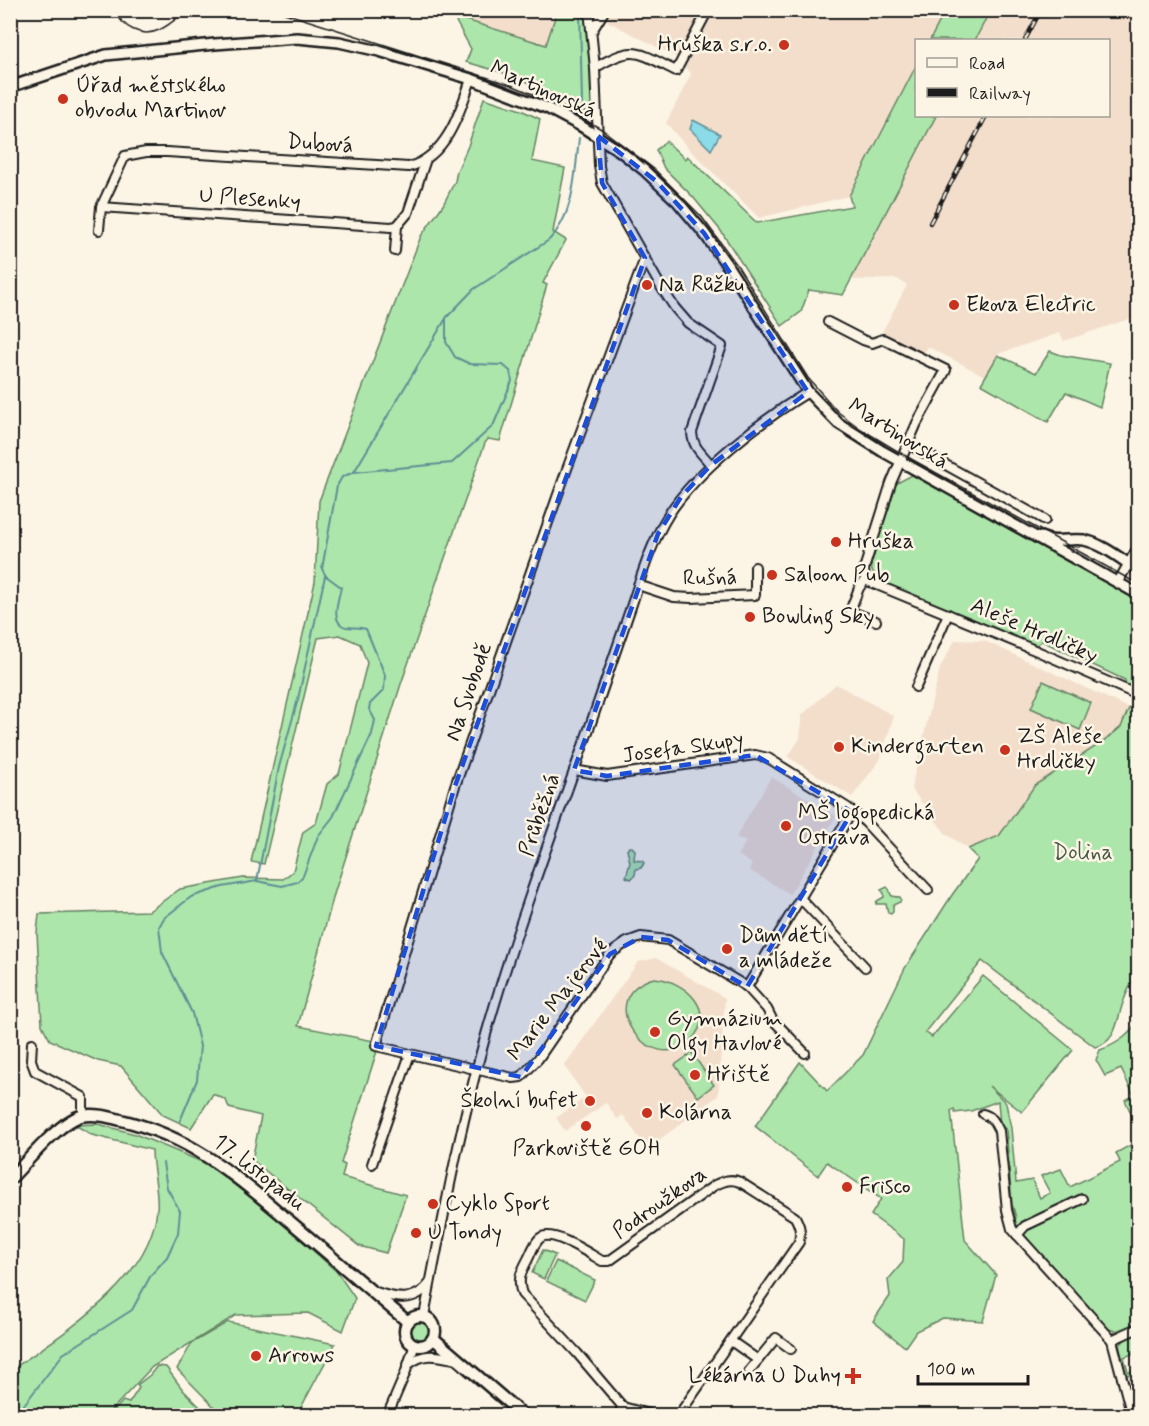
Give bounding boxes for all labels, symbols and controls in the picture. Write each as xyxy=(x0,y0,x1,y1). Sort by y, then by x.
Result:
place label: Hruška s.r.o. xyxy=(658,31,772,59)
marker: Hruška s.r.o. xyxy=(777,38,791,52)
legend xyxy=(915,39,1110,117)
text: Road xyxy=(969,52,1005,76)
street label: Martinovská xyxy=(485,54,601,126)
place label: Úřad městského obvodu Martinov xyxy=(75,72,226,125)
text: Railway xyxy=(969,82,1031,106)
marker: Úřad městského obvodu Martinov xyxy=(56,92,70,106)
street label: Dubová xyxy=(286,128,354,160)
street label: U Plesenky xyxy=(198,181,302,217)
place label: Na Růžku xyxy=(659,271,744,299)
marker: Na Růžku xyxy=(640,278,654,292)
place label: Ekova Electric xyxy=(966,291,1096,319)
marker: Ekova Electric xyxy=(947,298,961,312)
street label: Martinovská xyxy=(842,392,954,476)
place label: Hruška xyxy=(848,528,914,556)
marker: Hruška xyxy=(829,535,843,549)
place label: Saloon Pub xyxy=(784,561,889,589)
street label: Rušná xyxy=(683,564,737,592)
marker: Saloon Pub xyxy=(765,568,779,582)
street label: Aleše Hrdličky xyxy=(966,592,1102,670)
place label: Bowling Sky xyxy=(762,603,875,634)
marker: Bowling Sky xyxy=(743,610,757,624)
street label: Na Svobodě xyxy=(439,639,499,745)
place label: ZŠ Aleše Hrdličky xyxy=(1017,723,1103,776)
street label: Josefa Skupy xyxy=(621,726,745,770)
place label: Kindergarten xyxy=(851,733,984,764)
marker: Kindergarten xyxy=(832,740,846,754)
marker: ZŠ Aleše Hrdličky xyxy=(998,743,1012,757)
street label: Průběžná xyxy=(513,770,567,860)
place label: MŠ logopedická Ostrava xyxy=(798,799,935,852)
marker: MŠ logopedická Ostrava xyxy=(779,819,793,833)
park label: Dolina xyxy=(1053,839,1113,867)
place label: Dům dětí a mládeže xyxy=(739,922,832,975)
street label: Marie Majerové xyxy=(501,933,615,1067)
marker: Dům dětí a mládeže xyxy=(720,942,734,956)
place label: Gymnázium Olgy Havlové xyxy=(667,1005,783,1061)
marker: Gymnázium Olgy Havlové xyxy=(648,1025,662,1039)
place label: Hřiště xyxy=(707,1061,770,1089)
marker: Hřiště xyxy=(688,1068,702,1082)
place label: Školní bufet xyxy=(461,1087,578,1115)
marker: Školní bufet xyxy=(583,1094,597,1108)
place label: Kolárna xyxy=(659,1099,732,1127)
marker: Kolárna xyxy=(640,1106,654,1120)
marker: Parkoviště GOH xyxy=(579,1119,593,1133)
street label: 17. listopadu xyxy=(207,1128,311,1218)
place label: Parkoviště GOH xyxy=(512,1135,660,1163)
street label: Podroužkova xyxy=(607,1160,713,1246)
place label: Frisco xyxy=(859,1173,911,1201)
marker: Frisco xyxy=(840,1180,854,1194)
place label: Cyklo Sport xyxy=(445,1190,550,1218)
marker: Cyklo Sport xyxy=(426,1197,440,1211)
place label: U Tondy xyxy=(428,1219,502,1247)
marker: U Tondy xyxy=(409,1226,423,1240)
place label: Arrows xyxy=(268,1342,334,1370)
scale bar xyxy=(918,1348,1028,1386)
marker: Arrows xyxy=(249,1349,263,1363)
text: 100 m xyxy=(927,1358,975,1382)
place label: Lékárna U Duhy xyxy=(688,1362,841,1390)
marker: Lékárna U Duhy xyxy=(846,1369,860,1383)

